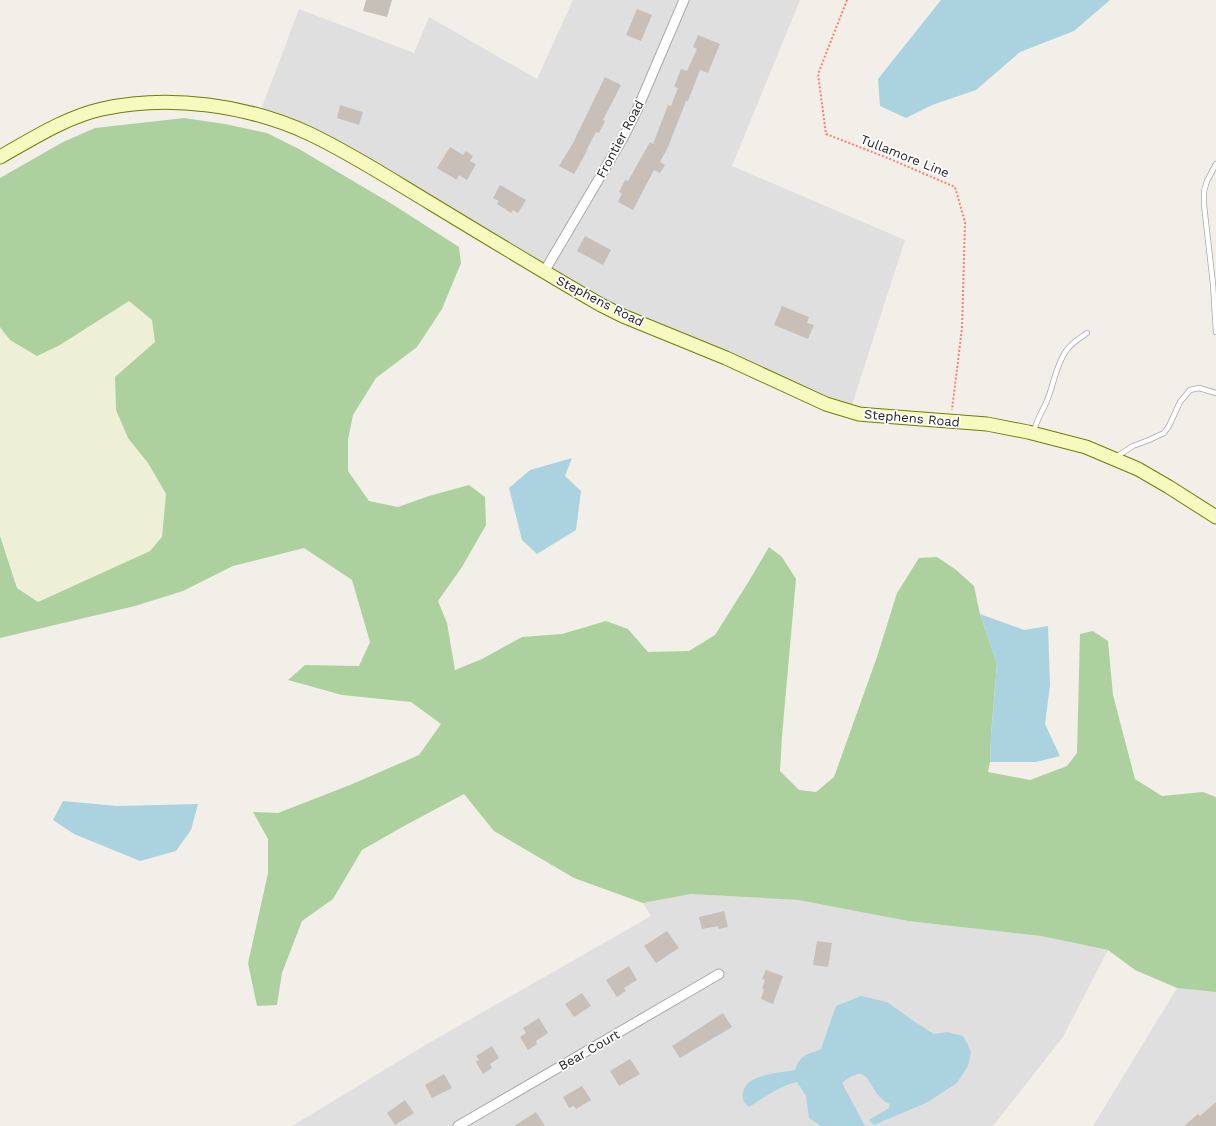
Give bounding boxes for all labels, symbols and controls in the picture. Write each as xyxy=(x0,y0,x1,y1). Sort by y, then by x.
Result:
street label: Frontier Road xyxy=(593,98,647,180)
street label: Tullamore Line xyxy=(858,131,952,181)
street label: Stephens Road xyxy=(554,273,646,329)
street label: Stephens Road xyxy=(864,406,960,430)
street label: Bear Court xyxy=(556,1026,623,1073)

